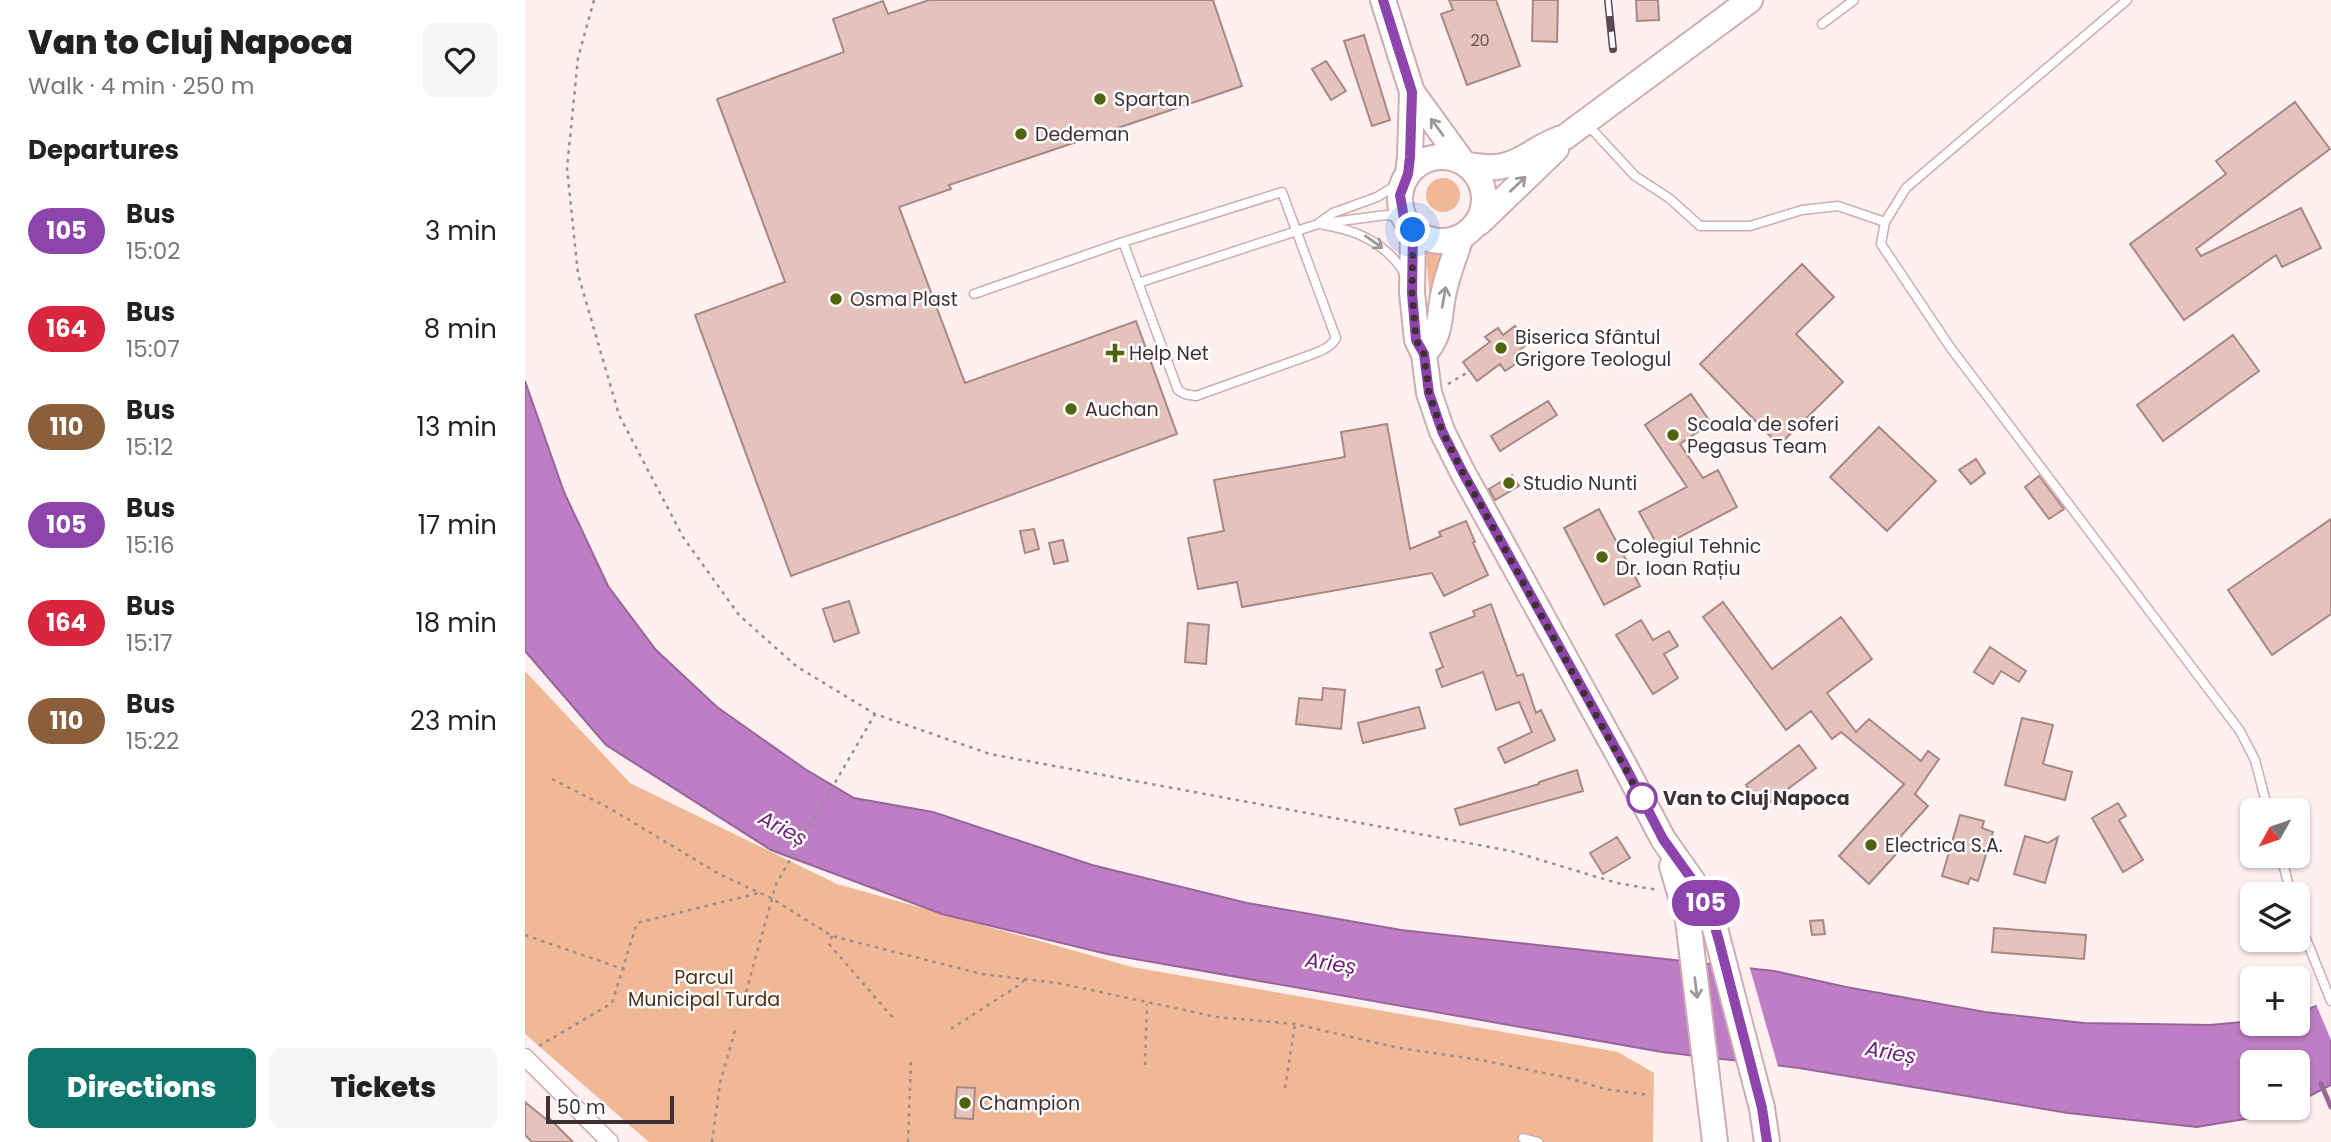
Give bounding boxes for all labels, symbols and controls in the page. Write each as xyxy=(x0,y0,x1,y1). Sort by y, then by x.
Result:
text: Van to Cluj Napoca xyxy=(28,19,353,66)
button: heart xyxy=(423,23,497,97)
house number: 20 xyxy=(1470,29,1490,52)
text: Walk · 4 min · 250 m xyxy=(28,70,254,102)
place label: Spartan xyxy=(1114,86,1190,113)
marker: Spartan xyxy=(1092,91,1108,107)
one-way arrow xyxy=(1430,117,1445,136)
place label: Dedeman xyxy=(1035,121,1129,148)
marker: Dedeman xyxy=(1013,126,1029,142)
text: Departures xyxy=(28,132,179,168)
one-way arrow xyxy=(1510,176,1527,193)
text: Bus xyxy=(126,196,175,232)
your location xyxy=(1395,212,1430,247)
text: 3 min xyxy=(425,213,497,249)
text: 105 xyxy=(46,214,87,247)
text: 15:02 xyxy=(126,235,180,267)
one-way arrow xyxy=(1364,235,1383,249)
place label: Osma Plast xyxy=(850,286,958,313)
one-way arrow xyxy=(1438,286,1451,309)
marker: Osma Plast xyxy=(828,291,844,307)
text: Bus xyxy=(126,294,175,330)
text: 8 min xyxy=(424,311,497,347)
text: 164 xyxy=(46,312,87,345)
place label: Biserica Sfântul Grigore Teologul xyxy=(1515,324,1671,373)
text: 15:07 xyxy=(126,333,180,365)
place label: Help Net xyxy=(1129,340,1209,367)
marker: Biserica Sfântul Grigore Teologul xyxy=(1493,340,1509,356)
marker: Help Net xyxy=(1107,345,1123,361)
text: Bus xyxy=(126,392,175,428)
place label: Auchan xyxy=(1085,396,1159,423)
marker: Auchan xyxy=(1063,401,1079,417)
text: 13 min xyxy=(417,409,497,445)
text: 110 xyxy=(50,410,83,443)
place label: Scoala de soferi Pegasus Team xyxy=(1687,411,1839,460)
marker: Scoala de soferi Pegasus Team xyxy=(1665,427,1681,443)
text: 15:12 xyxy=(126,431,173,463)
place label: Studio Nunti xyxy=(1523,470,1637,497)
marker: Studio Nunti xyxy=(1501,475,1517,491)
text: Bus xyxy=(126,490,175,526)
text: 17 min xyxy=(418,507,497,543)
text: 105 xyxy=(46,508,87,541)
text: 15:16 xyxy=(126,529,175,561)
place label: Colegiul Tehnic Dr. Ioan Rațiu xyxy=(1616,533,1761,582)
marker: Colegiul Tehnic Dr. Ioan Rațiu xyxy=(1594,549,1610,565)
text: Bus xyxy=(126,588,175,624)
text: 18 min xyxy=(416,605,497,641)
text: 164 xyxy=(46,606,87,639)
text: 15:17 xyxy=(126,627,173,659)
text: Bus xyxy=(126,686,175,722)
text: 23 min xyxy=(410,703,497,739)
text: 110 xyxy=(50,704,83,737)
text: 15:22 xyxy=(126,725,179,757)
marker: Van to Cluj Napoca xyxy=(1627,783,1657,813)
place label: Van to Cluj Napoca xyxy=(1663,785,1850,812)
north arrow xyxy=(2240,798,2310,868)
map controls xyxy=(2240,798,2310,1120)
water label: Arieș xyxy=(753,803,812,853)
place label: Electrica S.A. xyxy=(1885,832,2003,859)
marker: Electrica S.A. xyxy=(1863,837,1879,853)
line badge: 105 xyxy=(1666,880,1746,926)
button: layers xyxy=(2240,882,2310,952)
text: 105 xyxy=(1686,886,1726,919)
water label: Arieș xyxy=(1302,945,1359,981)
park label: Parcul Municipal Turda xyxy=(628,964,780,1013)
button: + xyxy=(2240,966,2310,1036)
one-way arrow xyxy=(1690,976,1703,998)
water label: Arieș xyxy=(1862,1033,1919,1071)
button: Directions xyxy=(28,1048,256,1128)
button: Tickets xyxy=(270,1048,497,1128)
button: − xyxy=(2240,1050,2310,1120)
place label: Champion xyxy=(979,1090,1080,1117)
scale bar xyxy=(546,1093,674,1125)
text: 50 m xyxy=(557,1094,606,1121)
marker: Champion xyxy=(957,1095,973,1111)

